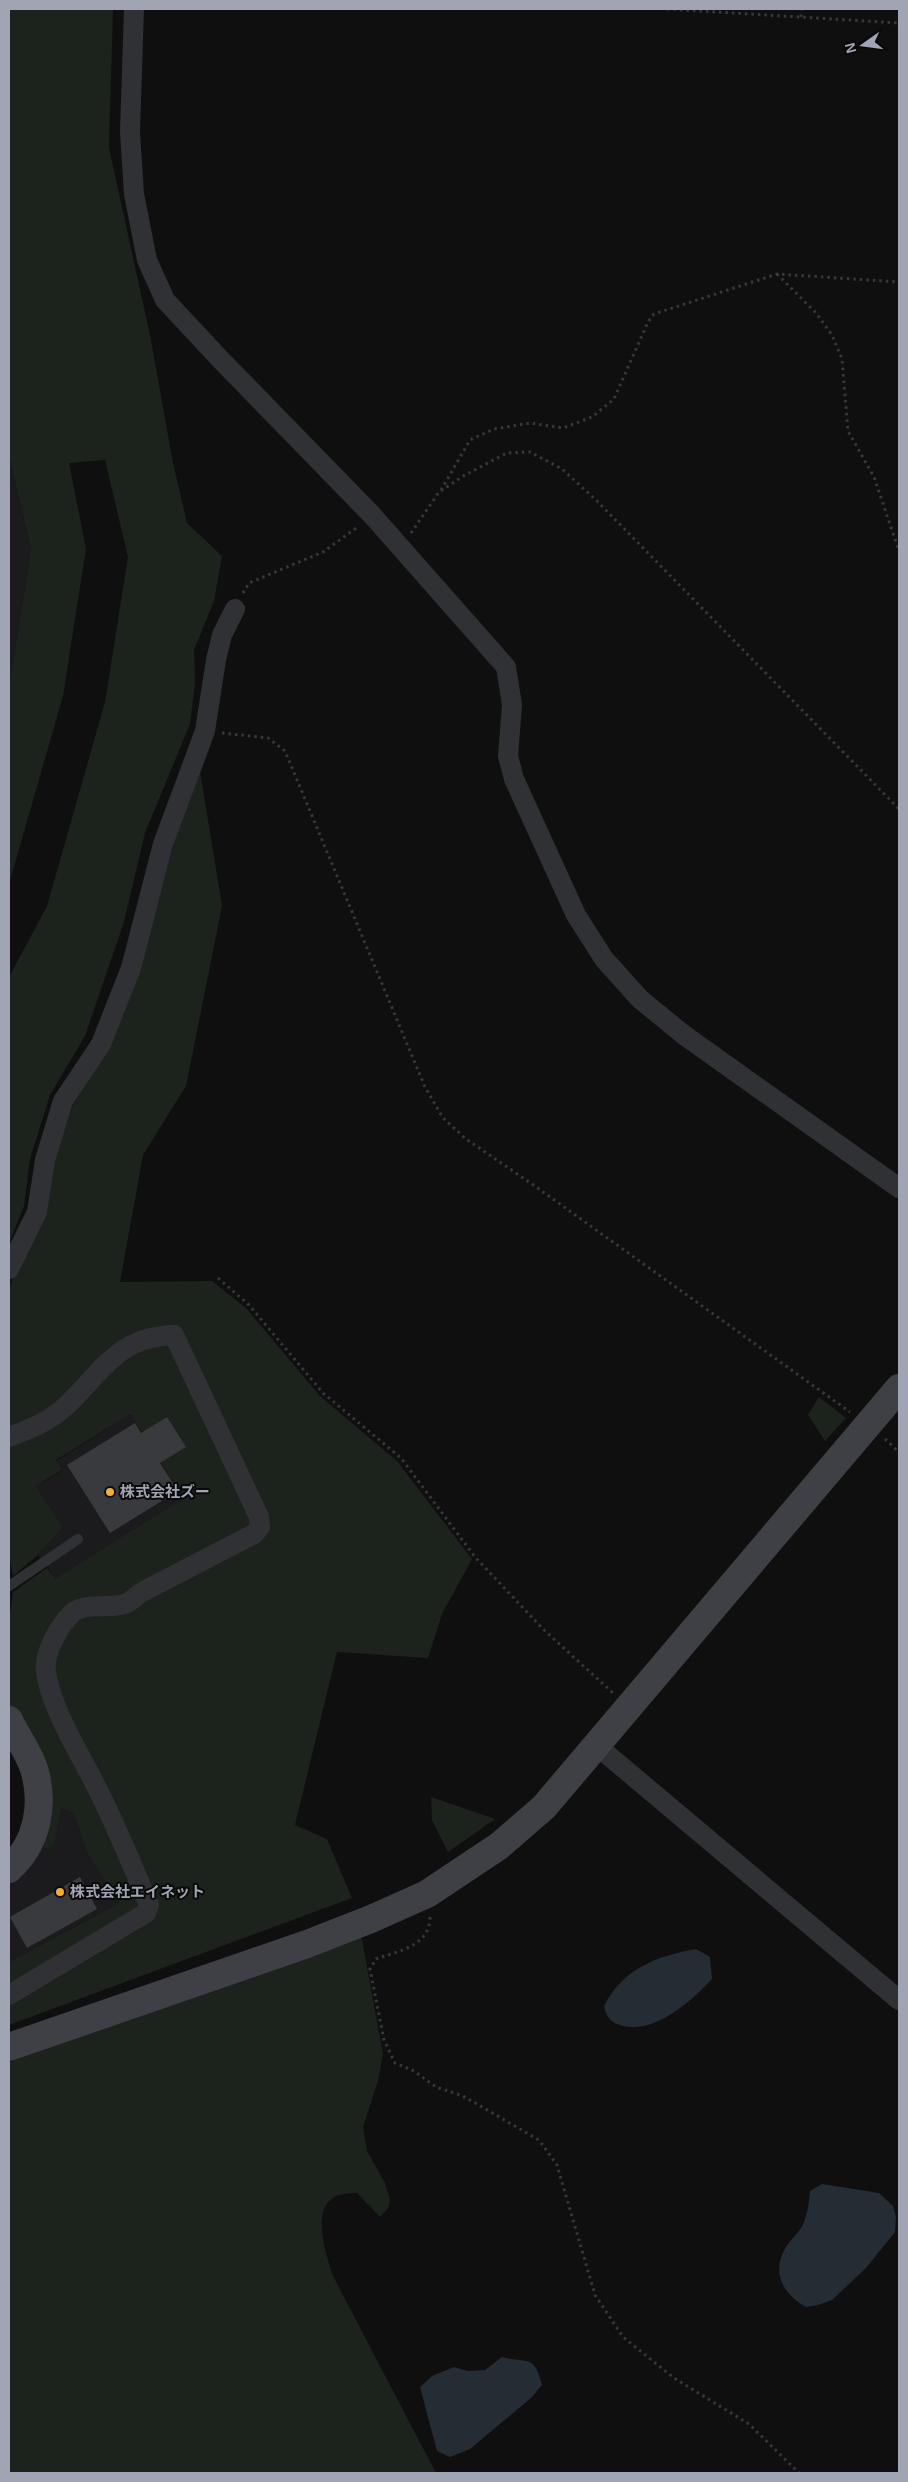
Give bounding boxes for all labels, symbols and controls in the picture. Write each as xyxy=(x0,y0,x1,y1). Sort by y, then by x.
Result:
north arrow xyxy=(838,20,888,70)
text: N xyxy=(841,41,859,55)
place label: 株式会社ズー xyxy=(120,1483,210,1500)
marker: 株式会社ズー xyxy=(104,1486,116,1498)
place label: 株式会社エイネット xyxy=(70,1883,205,1900)
marker: 株式会社エイネット xyxy=(54,1886,66,1898)

